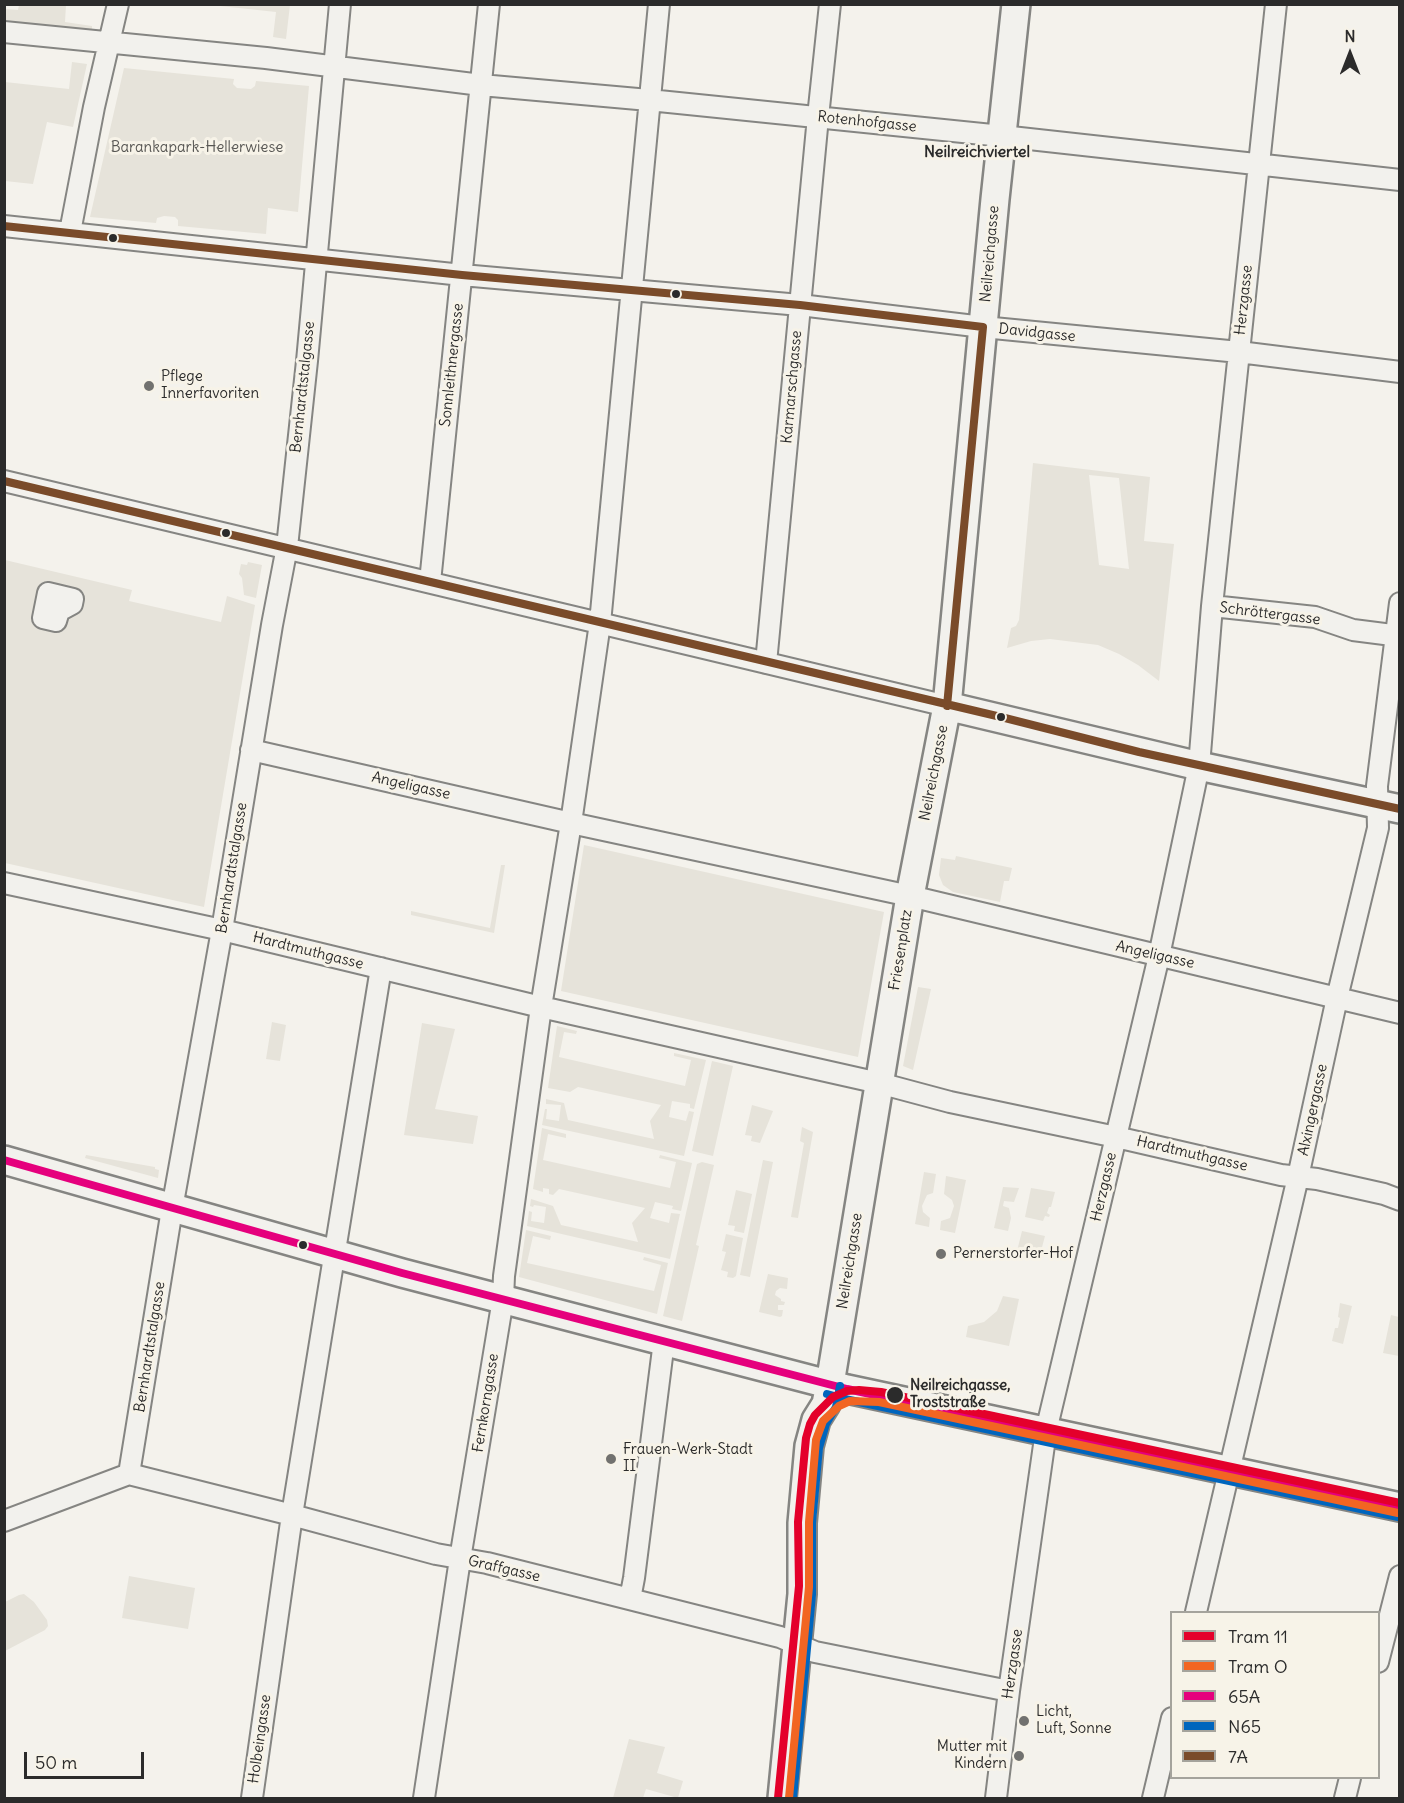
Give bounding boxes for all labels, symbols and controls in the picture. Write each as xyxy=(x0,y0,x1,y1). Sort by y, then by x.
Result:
north arrow xyxy=(1320,24,1380,84)
text: N xyxy=(1344,26,1356,46)
street label: Rotenhofgasse xyxy=(816,108,918,136)
park label: Barankapark-Hellerwiese xyxy=(111,139,283,157)
district label: Neilreichviertel xyxy=(924,142,1030,162)
street label: Neilreichgasse xyxy=(977,205,1003,303)
unlabelled marker xyxy=(107,232,119,244)
street label: Herzgasse xyxy=(1231,264,1257,336)
unlabelled marker xyxy=(670,288,682,300)
street label: Sonnleithnergasse xyxy=(437,302,467,428)
street label: Bernhardtstalgasse xyxy=(287,320,319,454)
street label: Davidgasse xyxy=(998,320,1076,346)
street label: Karmarschgasse xyxy=(778,330,806,444)
place label: Pflege Innerfavoriten xyxy=(161,368,259,403)
marker: Pflege Innerfavoriten xyxy=(142,379,156,393)
unlabelled marker xyxy=(220,527,232,539)
street label: Schröttergasse xyxy=(1218,599,1322,629)
unlabelled marker xyxy=(995,711,1007,723)
street label: Neilreichgasse xyxy=(916,724,952,822)
street label: Angeligasse xyxy=(370,768,452,804)
street label: Bernhardtstalgasse xyxy=(213,801,251,935)
street label: Friesenplatz xyxy=(886,908,916,992)
street label: Hardtmuthgasse xyxy=(251,929,365,973)
street label: Angeligasse xyxy=(1114,937,1196,973)
street label: Alxingergasse xyxy=(1294,1062,1332,1158)
street label: Hardtmuthgasse xyxy=(1135,1132,1249,1176)
street label: Herzgasse xyxy=(1087,1151,1121,1223)
street label: Neilreichgasse xyxy=(834,1212,866,1310)
unlabelled marker xyxy=(297,1239,309,1251)
place label: Pernerstorfer-Hof xyxy=(953,1245,1073,1263)
marker: Pernerstorfer-Hof xyxy=(934,1247,948,1261)
street label: Bernhardtstalgasse xyxy=(131,1280,169,1414)
street label: Fernkorngasse xyxy=(469,1352,503,1454)
place label: Neilreichgasse, Troststraße xyxy=(910,1377,1010,1412)
marker: Neilreichgasse, Troststraße xyxy=(885,1385,905,1405)
place label: Frauen-Werk-Stadt II xyxy=(623,1441,753,1476)
marker: Frauen-Werk-Stadt II xyxy=(604,1452,618,1466)
street label: Graffgasse xyxy=(466,1552,542,1586)
legend xyxy=(1170,1611,1380,1779)
text: Tram 11 xyxy=(1228,1625,1288,1648)
street label: Herzgasse xyxy=(999,1628,1027,1700)
text: Tram O xyxy=(1228,1655,1288,1678)
text: 65A xyxy=(1228,1685,1260,1708)
street label: Holbeingasse xyxy=(245,1693,275,1785)
place label: Licht, Luft, Sonne xyxy=(1036,1703,1112,1738)
marker: Licht, Luft, Sonne xyxy=(1017,1714,1031,1728)
text: N65 xyxy=(1228,1715,1261,1738)
place label: Mutter mit Kindern xyxy=(937,1738,1007,1773)
scale bar xyxy=(27,1740,147,1778)
text: 7A xyxy=(1228,1745,1248,1768)
marker: Mutter mit Kindern xyxy=(1012,1749,1026,1763)
text: 50 m xyxy=(35,1751,77,1774)

